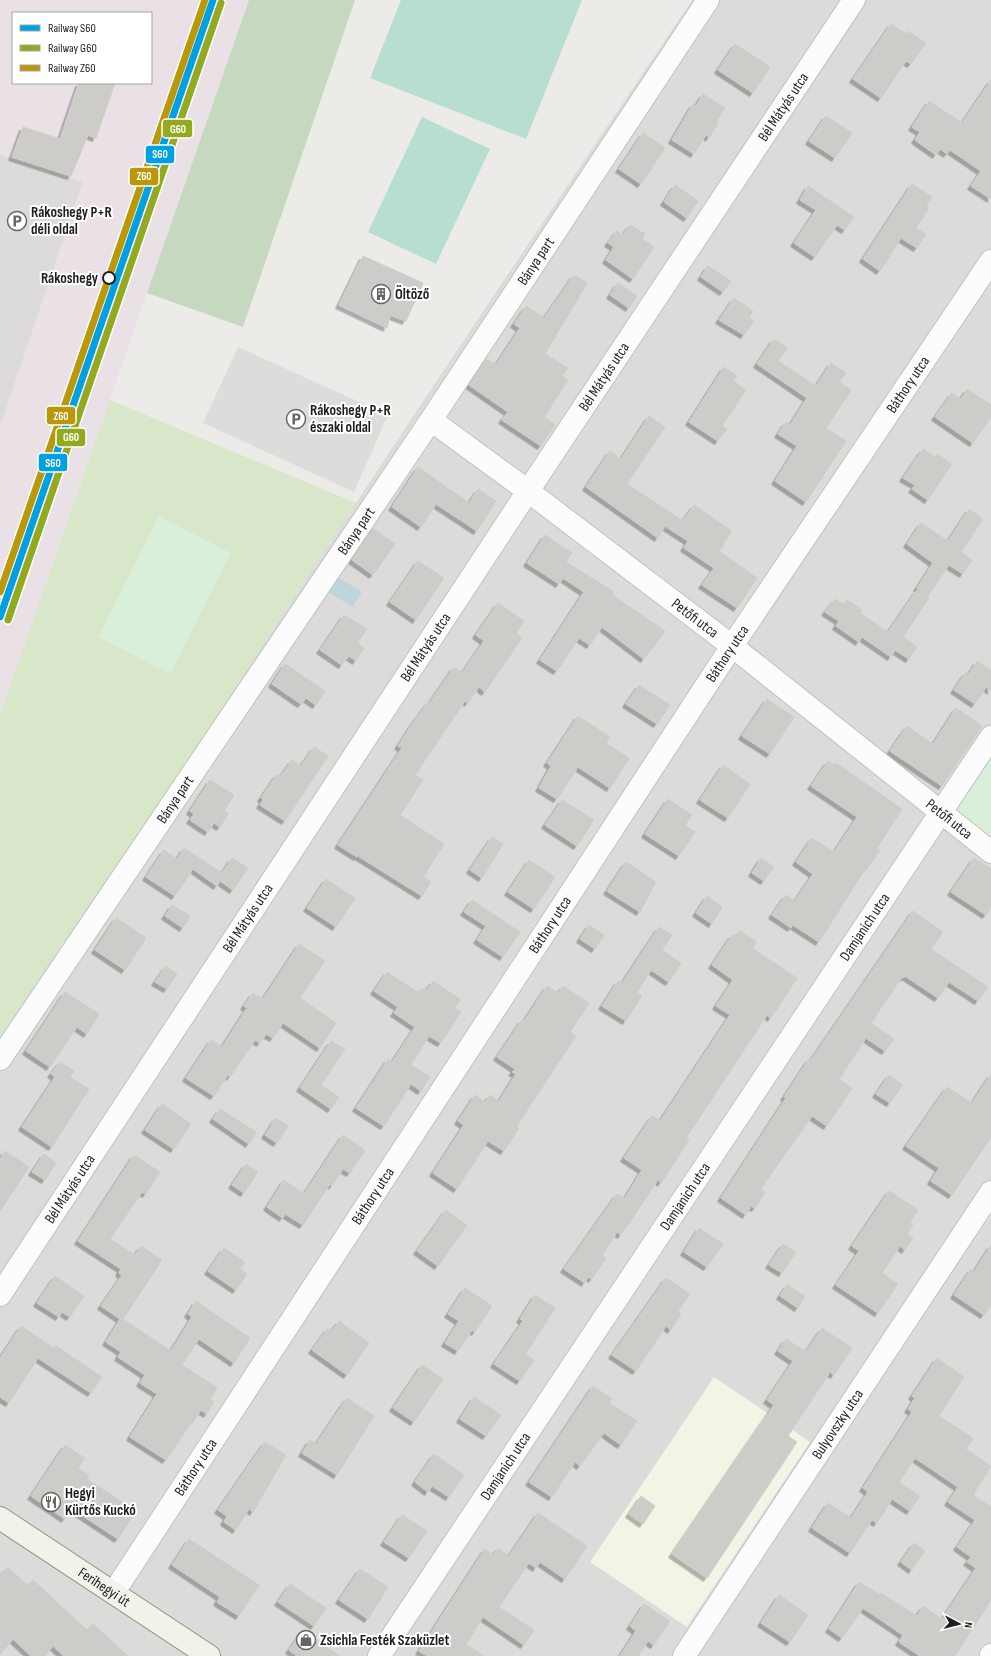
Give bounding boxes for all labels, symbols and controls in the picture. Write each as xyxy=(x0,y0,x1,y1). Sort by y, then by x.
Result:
legend xyxy=(12,12,152,84)
text: Railway S60 xyxy=(48,21,96,36)
text: Railway G60 xyxy=(48,41,97,56)
text: Railway Z60 xyxy=(48,61,96,76)
street label: Bél Mátyás utca xyxy=(753,69,813,145)
line badge: G60 xyxy=(162,119,193,138)
text: G60 xyxy=(170,123,186,136)
line badge: S60 xyxy=(145,145,175,164)
text: S60 xyxy=(152,148,168,161)
line badge: Z60 xyxy=(129,167,159,186)
text: Z60 xyxy=(136,170,152,183)
place label: Rákoshegy P+R déli oldal xyxy=(31,203,113,239)
parking icon: Rákoshegy P+R déli oldal xyxy=(6,210,28,232)
street label: Bánya part xyxy=(513,233,559,289)
place label: Rákoshegy xyxy=(41,269,99,288)
marker: Rákoshegy xyxy=(102,271,116,285)
building icon: Öltöző xyxy=(370,283,392,305)
place label: Öltöző xyxy=(395,285,429,304)
street label: Bél Mátyás utca xyxy=(574,339,634,415)
street label: Báthory utca xyxy=(882,352,934,417)
place label: Rákoshegy P+R északi oldal xyxy=(310,401,392,437)
line badge: Z60 xyxy=(46,406,76,425)
parking icon: Rákoshegy P+R északi oldal xyxy=(285,408,307,430)
text: Z60 xyxy=(53,410,69,423)
line badge: G60 xyxy=(56,428,86,447)
text: G60 xyxy=(63,431,79,444)
line badge: S60 xyxy=(38,453,68,472)
text: S60 xyxy=(45,457,61,470)
street label: Bánya part xyxy=(333,503,379,558)
street label: Petőfi utca xyxy=(668,594,723,642)
street label: Bél Mátyás utca xyxy=(396,609,455,685)
street label: Báthory utca xyxy=(701,621,753,686)
street label: Bánya part xyxy=(152,772,198,827)
street label: Petőfi utca xyxy=(922,794,977,843)
street label: Bél Mátyás utca xyxy=(218,880,277,956)
street label: Damjanich utca xyxy=(835,889,894,964)
street label: Báthory utca xyxy=(524,892,576,957)
street label: Bél Mátyás utca xyxy=(40,1151,99,1227)
street label: Damjanich utca xyxy=(656,1159,714,1234)
street label: Báthory utca xyxy=(347,1164,398,1228)
street label: Bulyovszky utca xyxy=(807,1385,868,1463)
street label: Damjanich utca xyxy=(476,1429,535,1504)
street label: Báthory utca xyxy=(170,1435,221,1500)
place label: Hegyi Kürtős Kuckó xyxy=(65,1484,136,1520)
restaurant icon: Hegyi Kürtős Kuckó xyxy=(40,1491,62,1513)
street label: Ferihegyi út xyxy=(75,1563,134,1611)
north arrow xyxy=(939,1604,979,1644)
text: N xyxy=(962,1621,975,1629)
shop icon: Zsichla Festék Szaküzlet xyxy=(295,1629,317,1651)
place label: Zsichla Festék Szaküzlet xyxy=(320,1631,449,1650)

